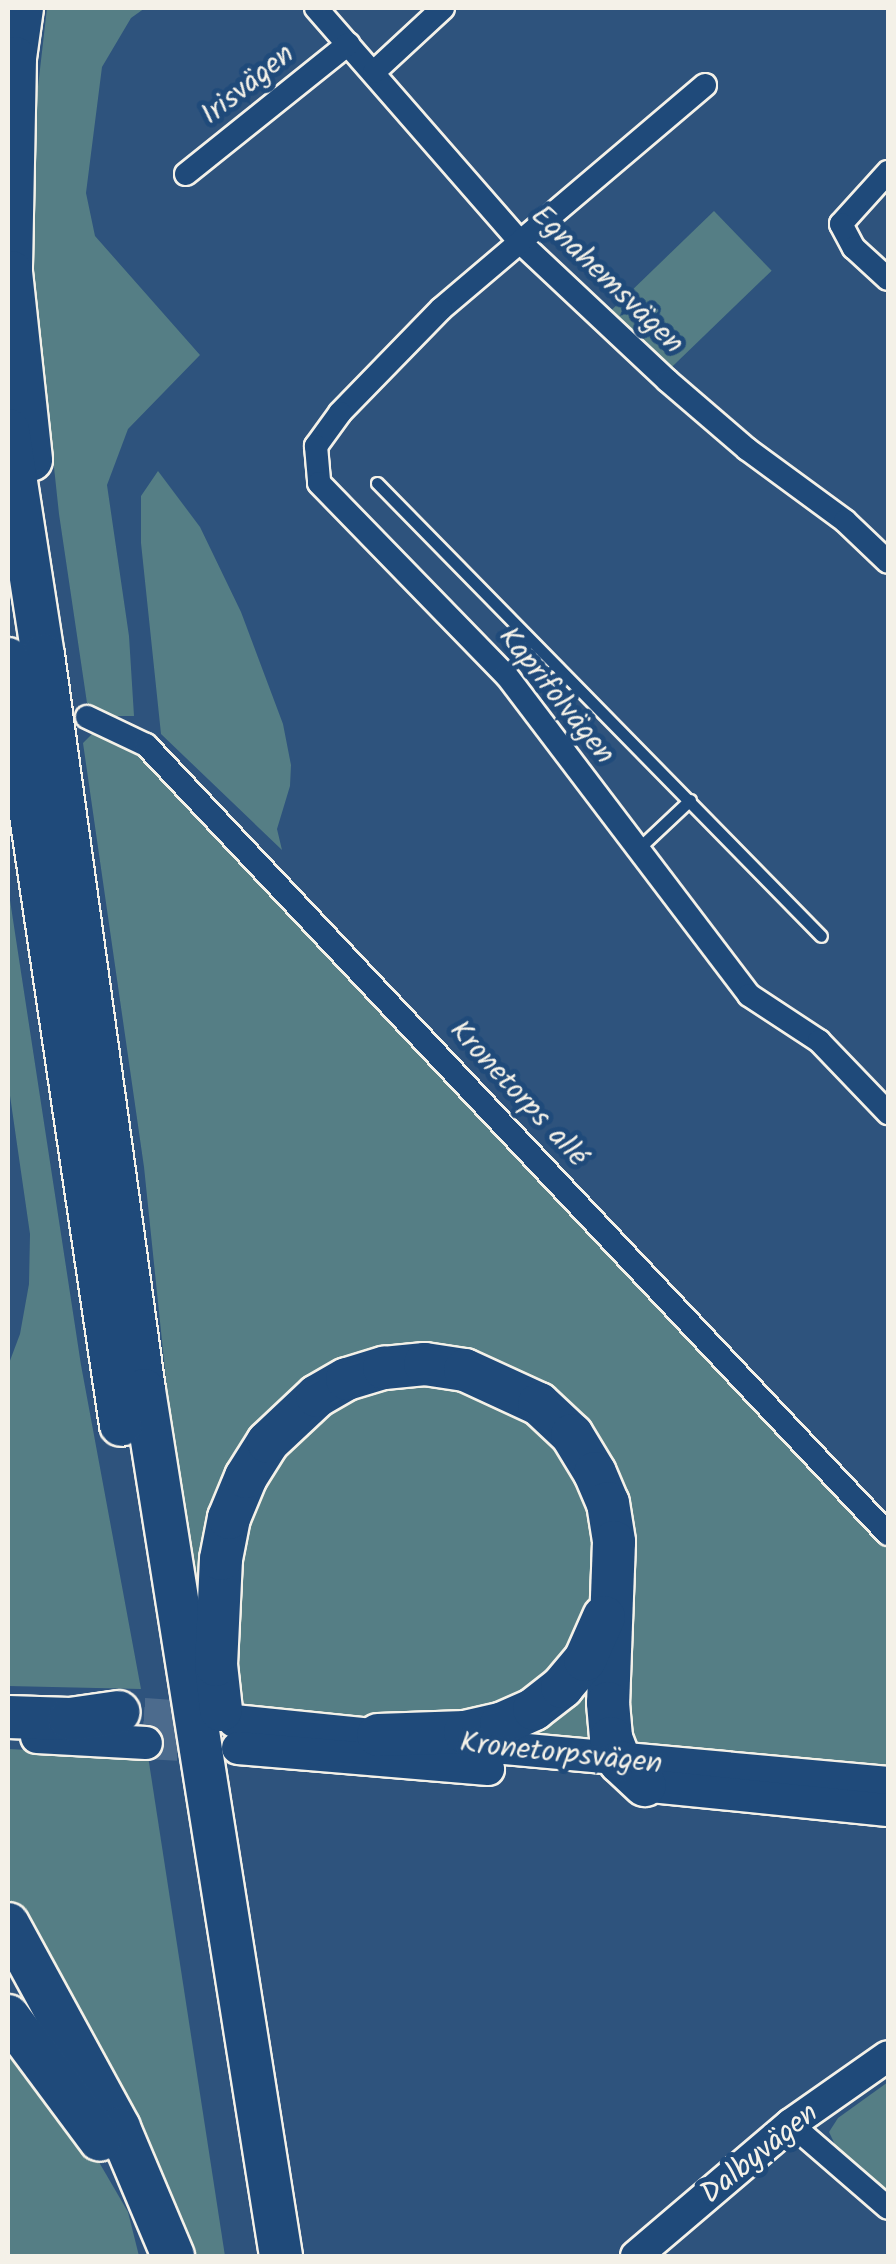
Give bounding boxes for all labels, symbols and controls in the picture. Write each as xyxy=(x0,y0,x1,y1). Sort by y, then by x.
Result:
street label: Irisvägen xyxy=(194,36,302,134)
street label: Egnahemsvägen xyxy=(523,198,691,362)
street label: Kaprifolvägen xyxy=(490,620,622,772)
street label: Kronetorps allé xyxy=(441,1013,595,1175)
street label: Kronetorpsvägen xyxy=(458,1725,664,1783)
street label: Dalbyvägen xyxy=(694,2096,826,2212)

